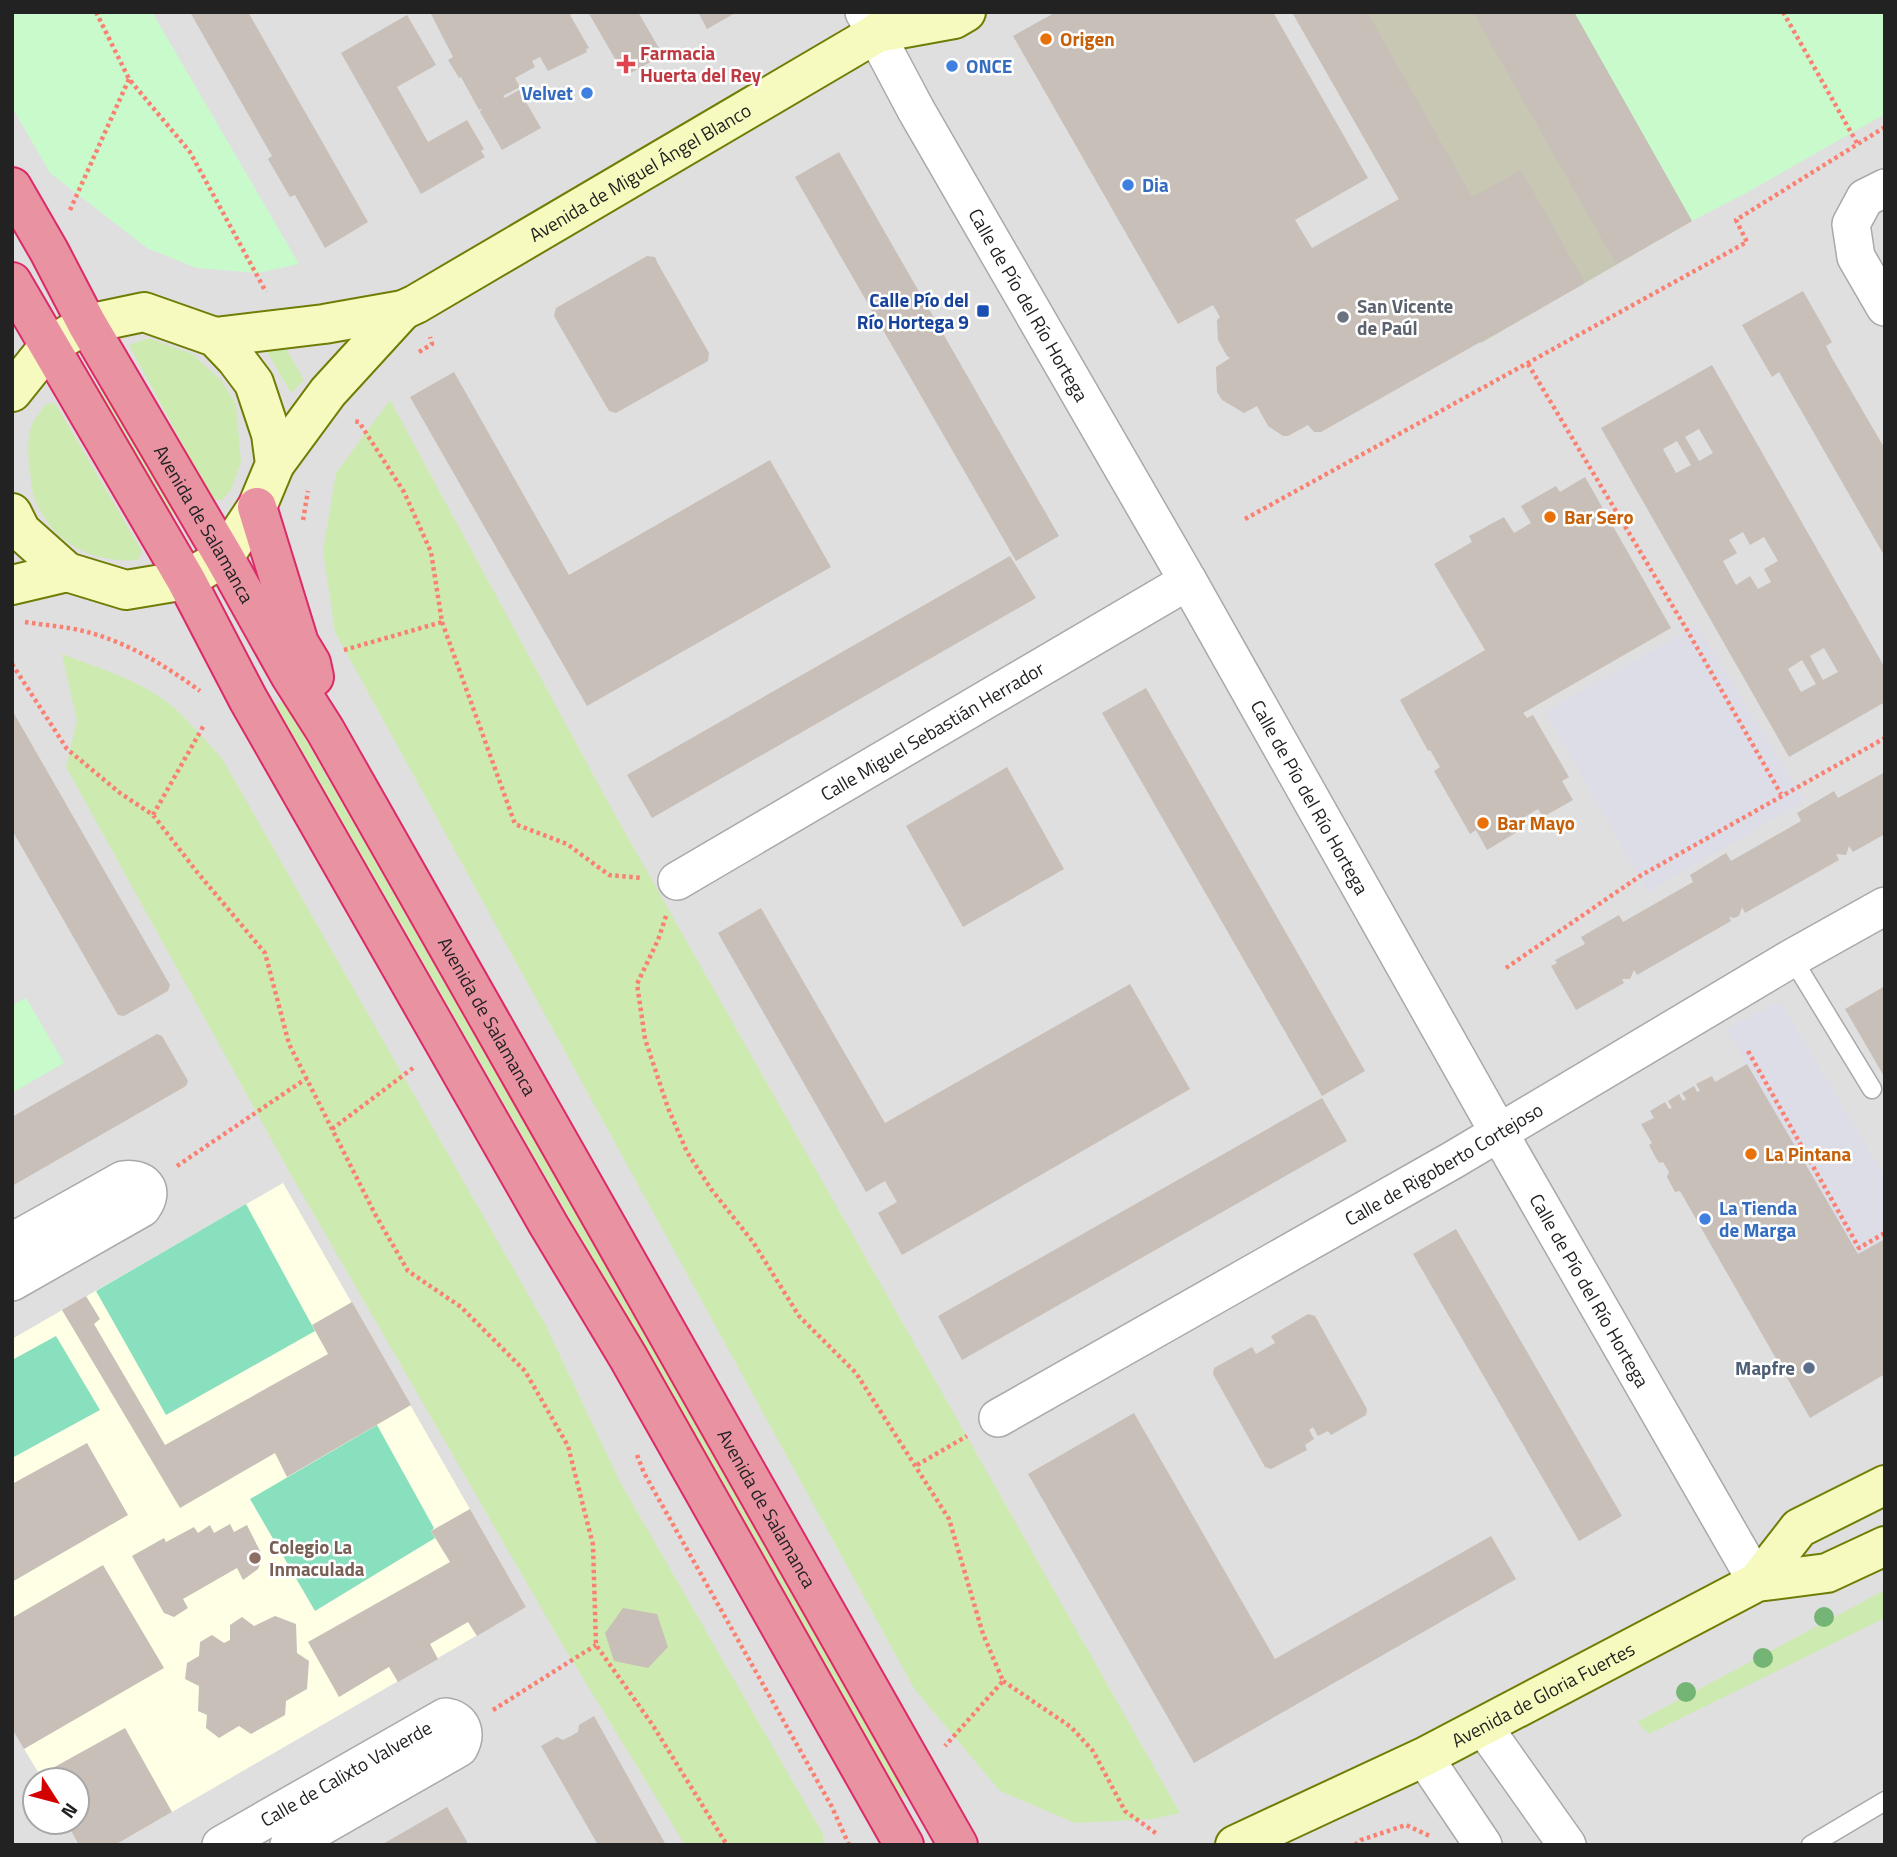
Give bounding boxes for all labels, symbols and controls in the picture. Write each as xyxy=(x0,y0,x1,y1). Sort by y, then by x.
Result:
place label: Origen xyxy=(1060,24,1115,53)
marker: Origen xyxy=(1038,31,1054,47)
place label: Farmacia Huerta del Rey xyxy=(640,38,762,89)
place label: ONCE xyxy=(966,51,1012,80)
marker: Farmacia Huerta del Rey xyxy=(618,56,634,72)
marker: ONCE xyxy=(944,58,960,74)
place label: Velvet xyxy=(521,78,573,107)
marker: Velvet xyxy=(579,85,595,101)
street label: Avenida de Miguel Ángel Blanco xyxy=(523,95,756,249)
place label: Dia xyxy=(1142,170,1169,199)
marker: Dia xyxy=(1120,177,1136,193)
street label: Calle de Pío del Río Hortega xyxy=(962,202,1097,407)
place label: Calle Pío del Río Hortega 9 xyxy=(857,285,969,336)
place label: San Vicente de Paúl xyxy=(1357,291,1454,342)
marker: Calle Pío del Río Hortega 9 xyxy=(975,303,991,319)
marker: San Vicente de Paúl xyxy=(1335,309,1351,325)
street label: Avenida de Salamanca xyxy=(147,439,262,609)
place label: Bar Sero xyxy=(1564,502,1634,531)
marker: Bar Sero xyxy=(1542,509,1558,525)
street label: Calle Miguel Sebastián Herrador xyxy=(815,653,1050,808)
street label: Calle de Pío del Río Hortega xyxy=(1244,694,1377,900)
place label: Bar Mayo xyxy=(1497,808,1575,837)
marker: Bar Mayo xyxy=(1475,815,1491,831)
street label: Avenida de Salamanca xyxy=(431,931,545,1101)
street label: Calle de Rigoberto Cortejoso xyxy=(1339,1095,1548,1233)
place label: La Pintana xyxy=(1765,1139,1852,1168)
marker: La Pintana xyxy=(1743,1146,1759,1162)
street label: Calle de Pío del Río Hortega xyxy=(1523,1188,1657,1393)
place label: La Tienda de Marga xyxy=(1719,1193,1797,1244)
marker: La Tienda de Marga xyxy=(1697,1211,1713,1227)
place label: Mapfre xyxy=(1735,1353,1795,1382)
marker: Mapfre xyxy=(1801,1360,1817,1376)
street label: Avenida de Salamanca xyxy=(711,1423,824,1593)
place label: Colegio La Inmaculada xyxy=(269,1532,365,1583)
marker: Colegio La Inmaculada xyxy=(247,1550,263,1566)
street label: Avenida de Gloria Fuertes xyxy=(1446,1634,1640,1754)
street label: Calle de Calixto Valverde xyxy=(255,1713,437,1834)
north arrow xyxy=(21,1766,91,1836)
text: N xyxy=(55,1797,86,1825)

